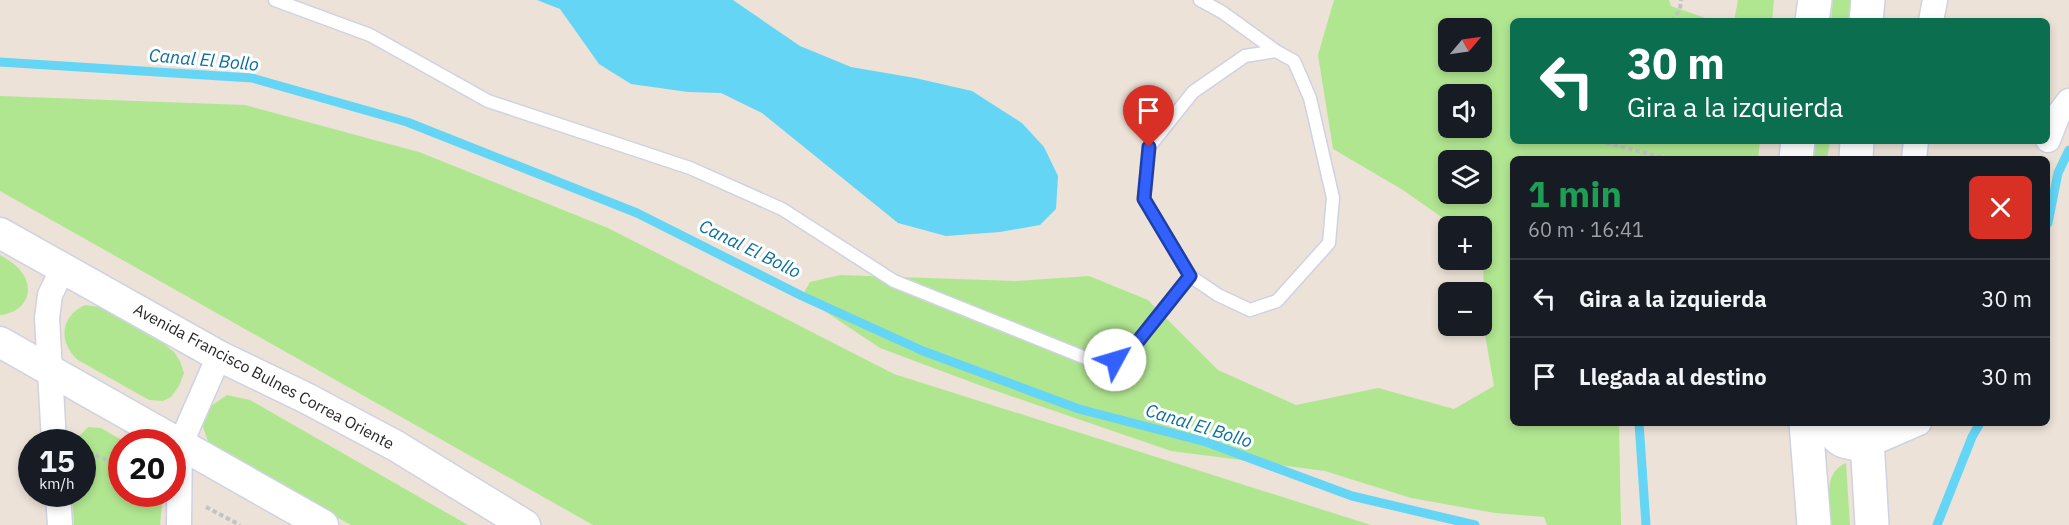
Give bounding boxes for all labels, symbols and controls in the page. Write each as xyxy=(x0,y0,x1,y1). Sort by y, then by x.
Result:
north arrow xyxy=(1438,18,1492,72)
map controls xyxy=(1438,18,1492,336)
text: 30 m xyxy=(1627,36,1725,91)
icon: left xyxy=(1528,42,1606,120)
water label: Canal El Bollo xyxy=(148,43,260,76)
button: sound xyxy=(1438,84,1492,138)
pin xyxy=(1123,85,1174,147)
text: Gira a la izquierda xyxy=(1627,89,1843,124)
icon: arrive xyxy=(1132,94,1165,127)
button: layers xyxy=(1438,150,1492,204)
text: 1 min xyxy=(1528,170,1622,217)
button: close xyxy=(1969,176,2032,239)
water label: Canal El Bollo xyxy=(696,214,805,283)
button: + xyxy=(1438,216,1492,270)
text: 60 m · 16:41 xyxy=(1528,216,1644,243)
button: − xyxy=(1438,282,1492,336)
icon: left xyxy=(1528,282,1561,315)
text: Gira a la izquierda xyxy=(1579,284,1767,313)
text: 30 m xyxy=(1981,284,2032,313)
street label: Avenida Francisco Bulnes Correa Oriente xyxy=(130,299,398,454)
position arrow xyxy=(1083,328,1147,392)
icon: arrive xyxy=(1528,360,1561,393)
text: Llegada al destino xyxy=(1579,362,1767,391)
text: 30 m xyxy=(1981,362,2032,391)
water label: Canal El Bollo xyxy=(1143,398,1255,453)
speed limit sign: 20 xyxy=(108,429,186,507)
text: 15 xyxy=(39,441,75,480)
text: km/h xyxy=(39,474,75,493)

